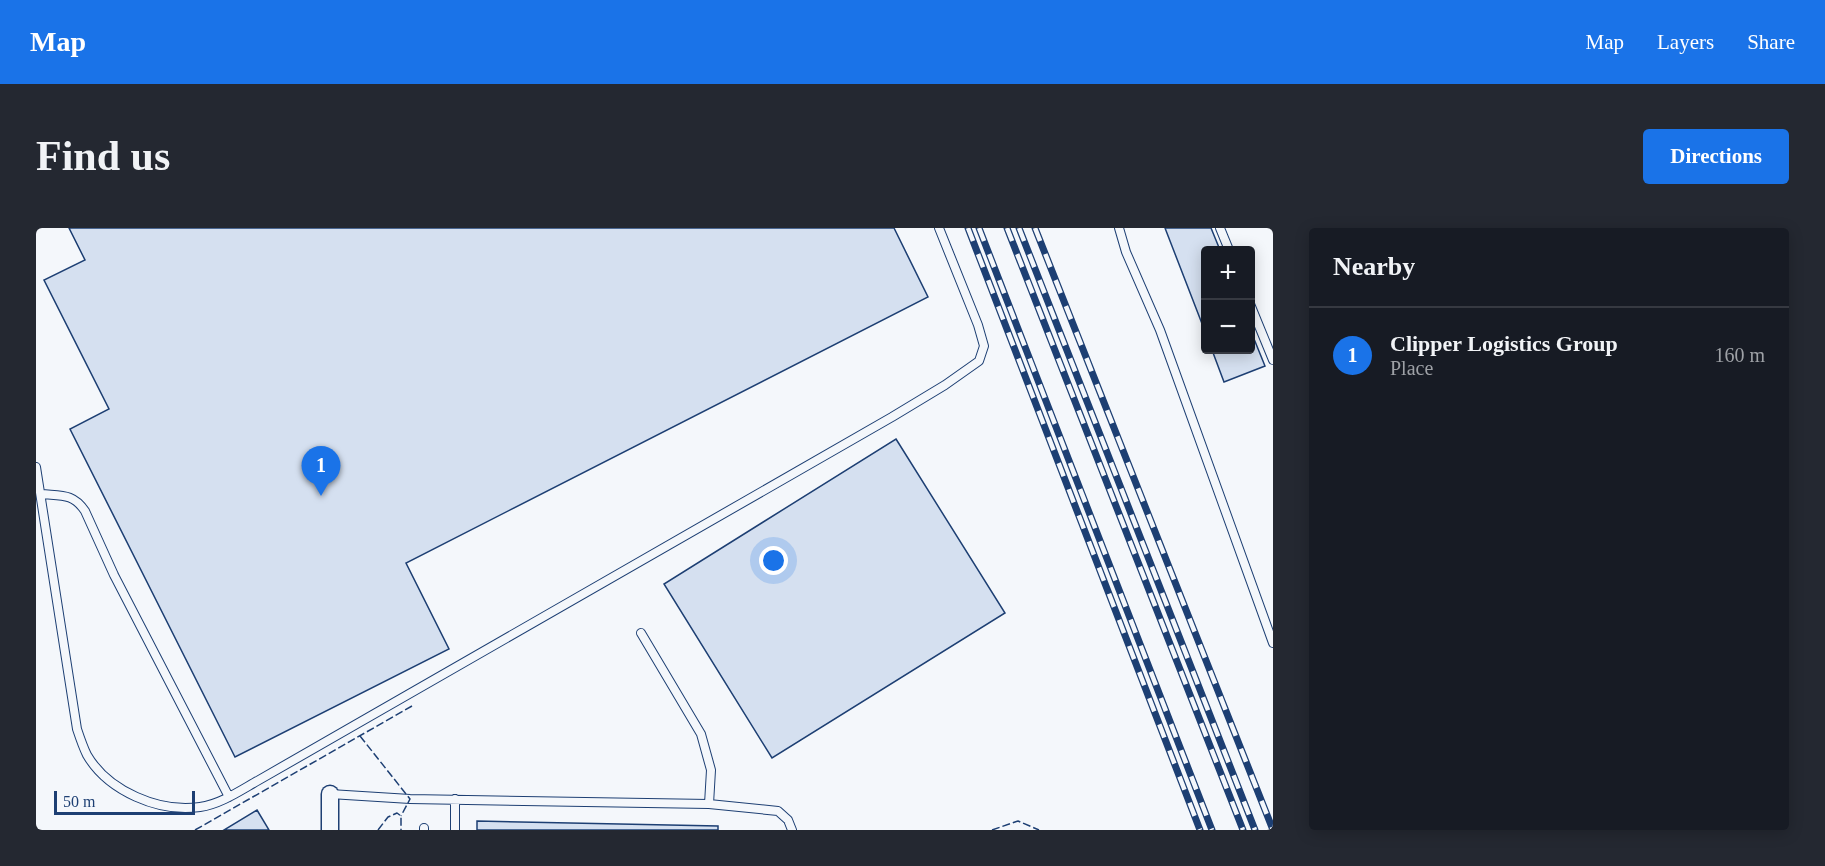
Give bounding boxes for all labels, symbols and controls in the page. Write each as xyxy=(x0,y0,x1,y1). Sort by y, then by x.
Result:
text: Map xyxy=(30,26,86,57)
text: Map xyxy=(1586,30,1624,54)
text: Layers xyxy=(1657,30,1714,54)
text: Share xyxy=(1747,30,1795,54)
button: Directions xyxy=(1643,129,1789,184)
text: Find us xyxy=(36,133,170,179)
map controls xyxy=(1201,246,1255,354)
button: + xyxy=(1201,246,1255,300)
text: Nearby xyxy=(1333,252,1415,281)
button: − xyxy=(1201,300,1255,354)
text: Clipper Logistics Group xyxy=(1390,331,1618,356)
text: 1 xyxy=(1348,344,1358,366)
text: 160 m xyxy=(1714,344,1765,366)
text: Place xyxy=(1390,357,1433,379)
pin: 1 xyxy=(302,446,340,496)
your location xyxy=(759,546,788,575)
scale bar xyxy=(54,788,195,816)
text: 50 m xyxy=(63,793,95,810)

